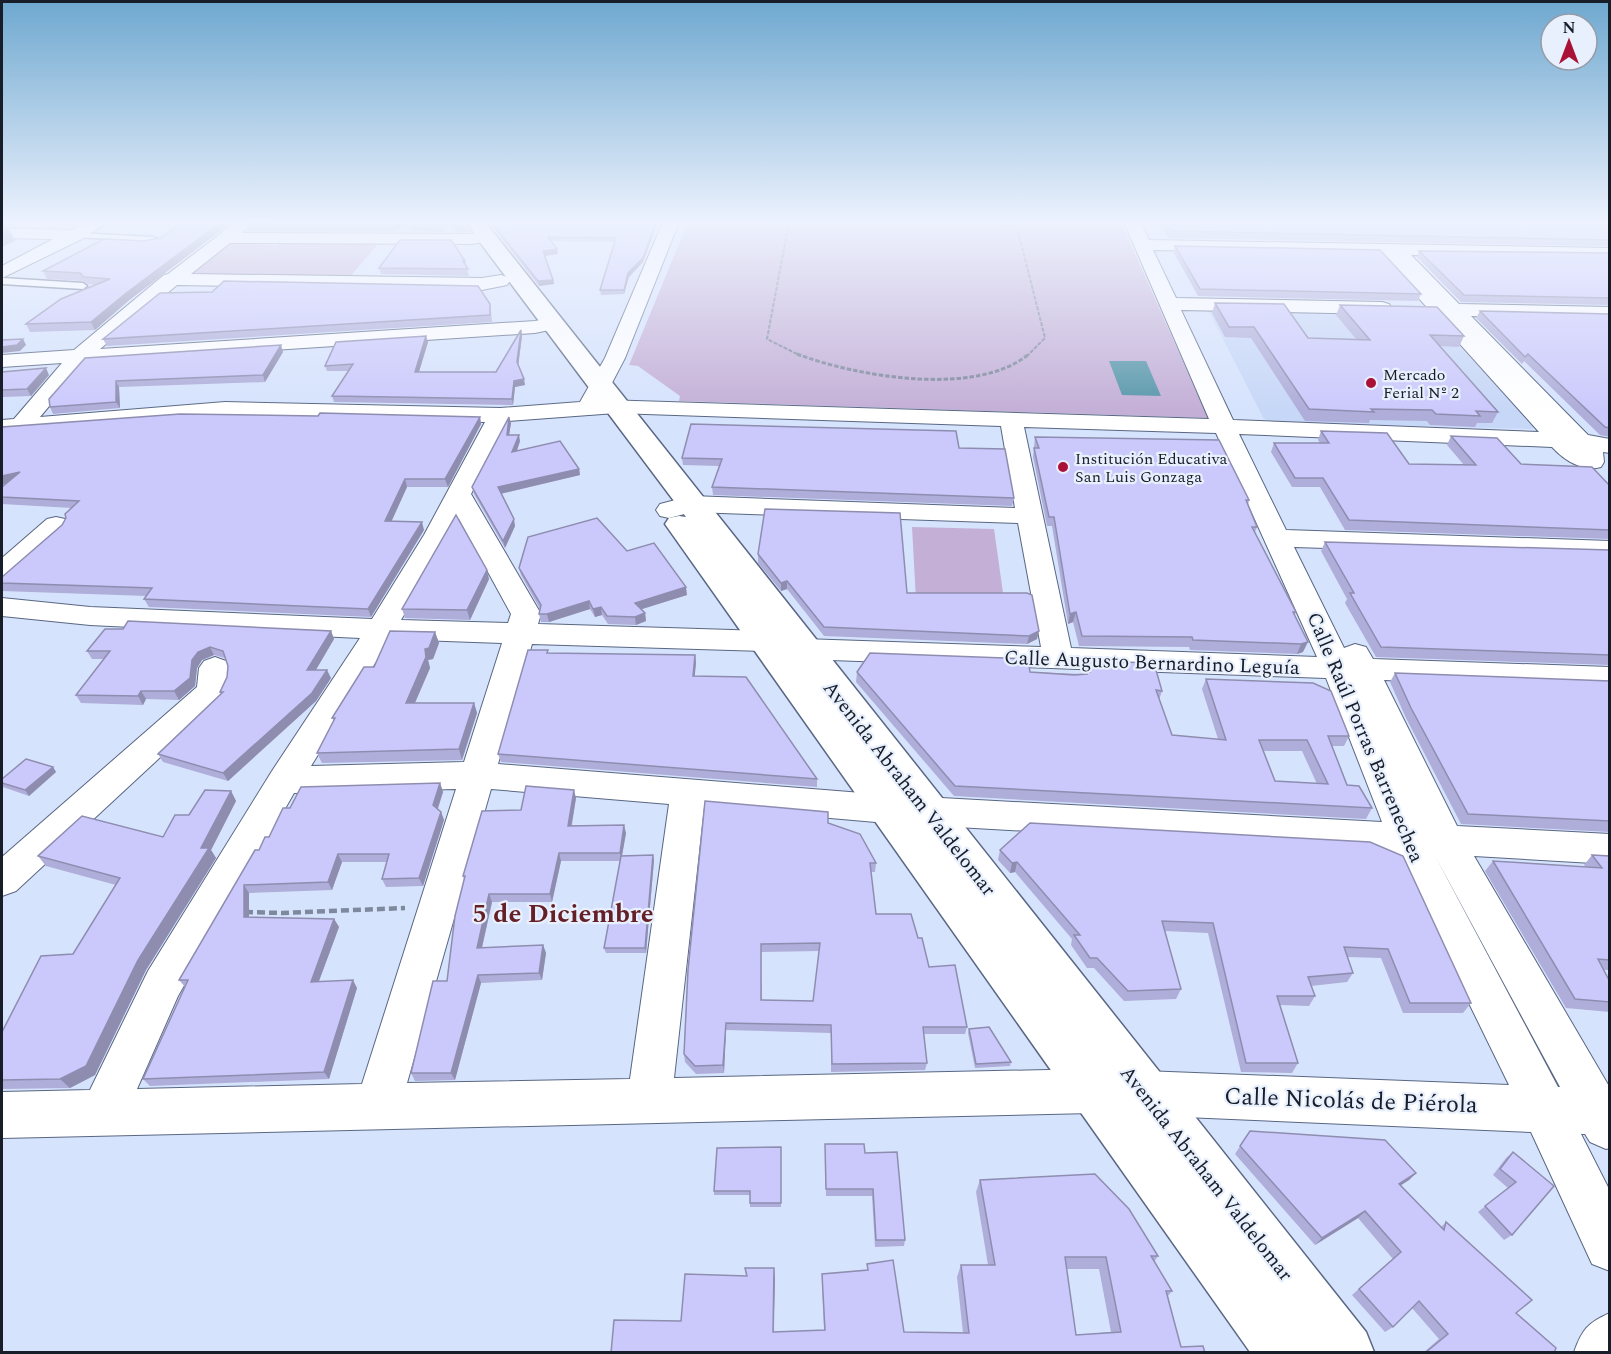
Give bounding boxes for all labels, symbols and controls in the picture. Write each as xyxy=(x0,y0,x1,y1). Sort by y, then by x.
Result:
north arrow xyxy=(1539,12,1599,72)
text: N xyxy=(1562,16,1576,40)
place label: Mercado Ferial Nº 2 xyxy=(1383,363,1459,405)
marker: Mercado Ferial Nº 2 xyxy=(1364,376,1378,390)
place label: Institución Educativa San Luis Gonzaga xyxy=(1075,447,1227,489)
marker: Institución Educativa San Luis Gonzaga xyxy=(1056,460,1070,474)
street label: Calle Raúl Porras Barrenechea xyxy=(1299,608,1432,867)
street label: Calle Augusto Bernardino Leguía xyxy=(1004,643,1300,683)
street label: Avenida Abraham Valdelomar xyxy=(815,675,1003,903)
district label: 5 de Diciembre xyxy=(472,894,654,934)
street label: Avenida Abraham Valdelomar xyxy=(1112,1060,1300,1288)
street label: Calle Nicolás de Piérola xyxy=(1224,1079,1479,1123)

